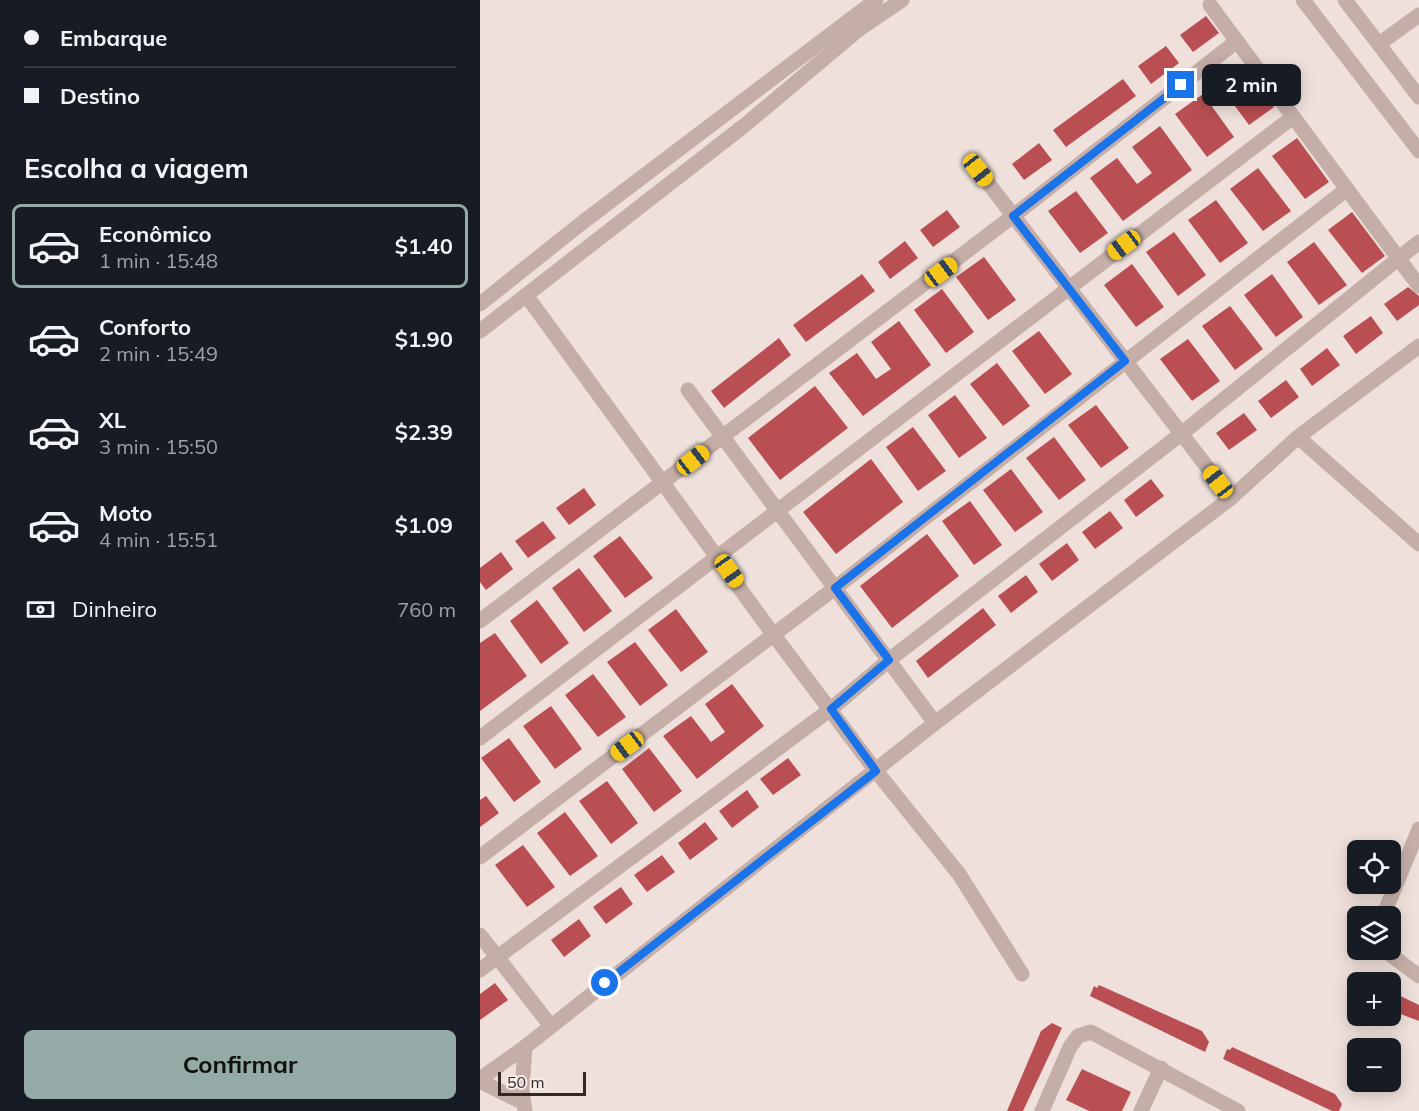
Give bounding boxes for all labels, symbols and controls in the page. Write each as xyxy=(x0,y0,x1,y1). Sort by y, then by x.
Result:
text: Embarque xyxy=(60,24,167,52)
callout: 2 min xyxy=(1202,64,1301,106)
route end xyxy=(1167,71,1194,98)
text: 2 min xyxy=(1225,72,1278,97)
text: Destino xyxy=(60,82,140,110)
car xyxy=(960,150,996,190)
text: Escolha a viagem xyxy=(24,151,249,185)
icon: car xyxy=(27,219,81,273)
text: Econômico xyxy=(99,220,212,248)
car xyxy=(1104,227,1144,263)
text: $1.40 xyxy=(395,232,453,260)
text: 1 min · 15:48 xyxy=(99,248,218,273)
car xyxy=(921,254,961,290)
icon: car xyxy=(27,312,81,366)
text: Conforto xyxy=(99,313,191,341)
text: $1.90 xyxy=(395,325,453,353)
text: 2 min · 15:49 xyxy=(99,341,218,366)
icon: car xyxy=(27,405,81,459)
text: XL xyxy=(99,406,126,434)
text: $2.39 xyxy=(395,418,453,446)
text: 3 min · 15:50 xyxy=(99,434,218,459)
car xyxy=(673,442,713,478)
car xyxy=(1200,462,1236,502)
icon: car xyxy=(27,498,81,552)
text: Moto xyxy=(99,499,152,527)
text: $1.09 xyxy=(395,511,453,539)
text: 4 min · 15:51 xyxy=(99,527,218,552)
car xyxy=(711,551,747,591)
icon: cash xyxy=(24,593,57,626)
text: Dinheiro xyxy=(72,595,157,623)
text: 760 m xyxy=(397,597,456,622)
car xyxy=(607,728,647,764)
map controls xyxy=(1347,840,1401,1092)
button: locate xyxy=(1347,840,1401,894)
button: layers xyxy=(1347,906,1401,960)
route start xyxy=(591,969,618,996)
button: + xyxy=(1347,972,1401,1026)
button: Confirmar xyxy=(24,1030,456,1099)
button: − xyxy=(1347,1038,1401,1092)
scale bar xyxy=(498,1069,586,1096)
text: 50 m xyxy=(507,1072,544,1092)

